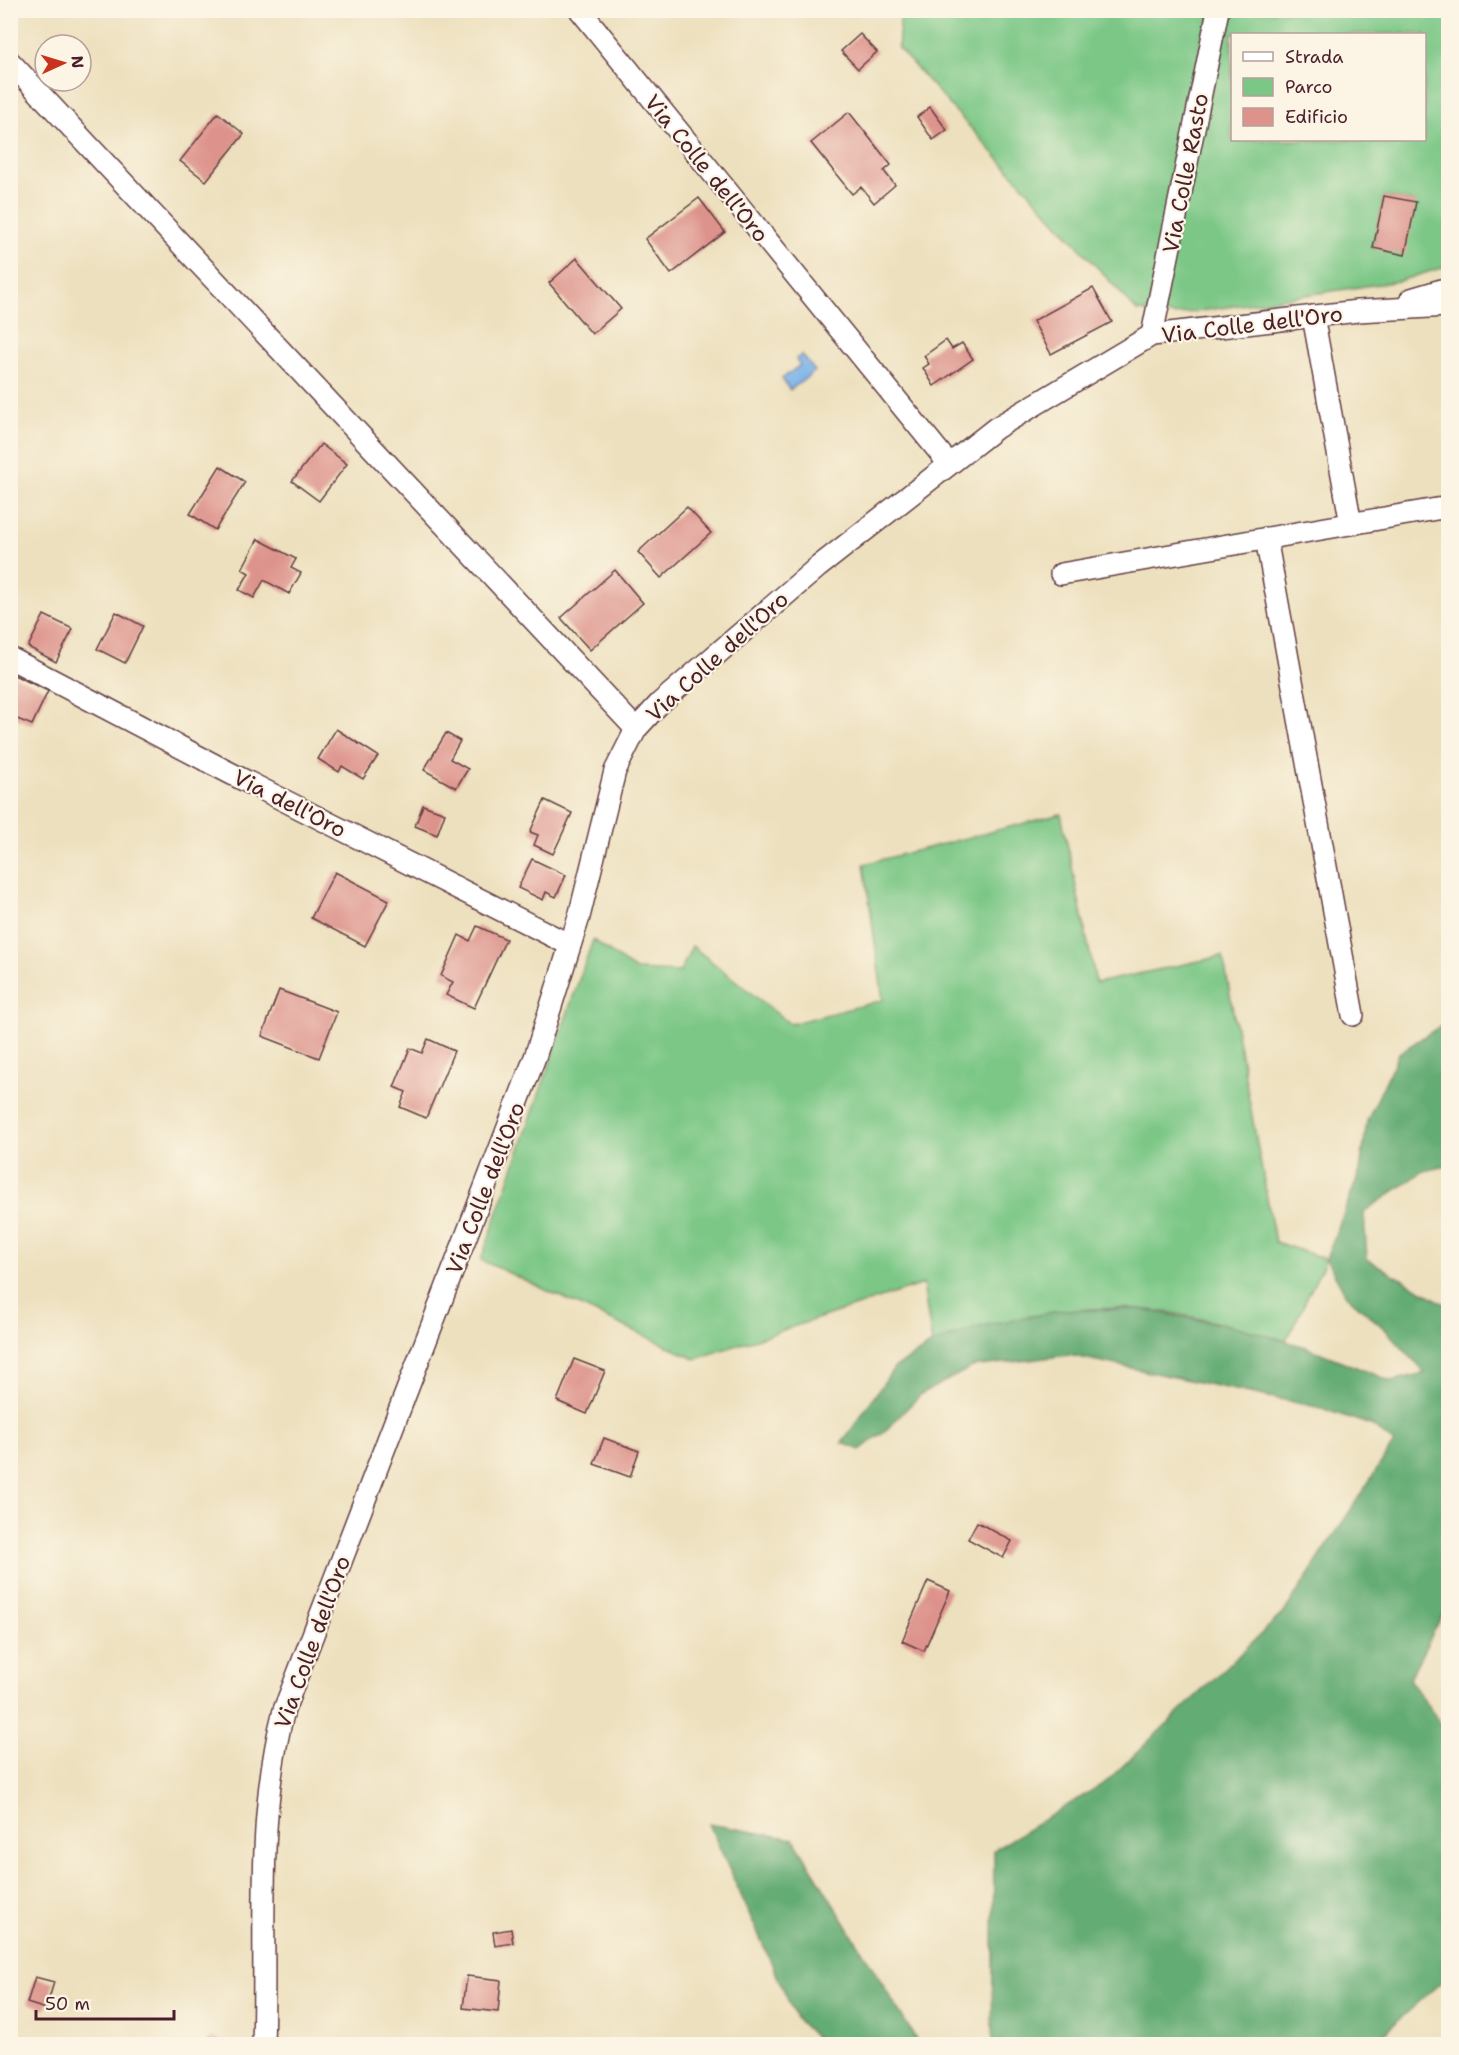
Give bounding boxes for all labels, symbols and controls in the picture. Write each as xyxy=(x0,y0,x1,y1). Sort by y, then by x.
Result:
north arrow xyxy=(33,33,93,93)
legend xyxy=(1231,33,1426,141)
text: Strada xyxy=(1285,45,1344,69)
text: N xyxy=(67,55,88,69)
text: Parco xyxy=(1285,75,1333,99)
street label: Via Colle dell'Oro xyxy=(638,88,775,248)
street label: Via Colle Rasto xyxy=(1156,91,1215,255)
text: Edificio xyxy=(1285,105,1348,129)
street label: Via Colle dell'Oro xyxy=(1160,299,1344,350)
street label: Via Colle dell'Oro xyxy=(640,585,795,728)
street label: Via dell'Oro xyxy=(228,763,351,844)
street label: Via Colle dell'Oro xyxy=(439,1098,532,1278)
street label: Via Colle dell'Oro xyxy=(268,1552,357,1733)
scale bar xyxy=(36,1983,174,2021)
text: 50 m xyxy=(45,1992,90,2016)

